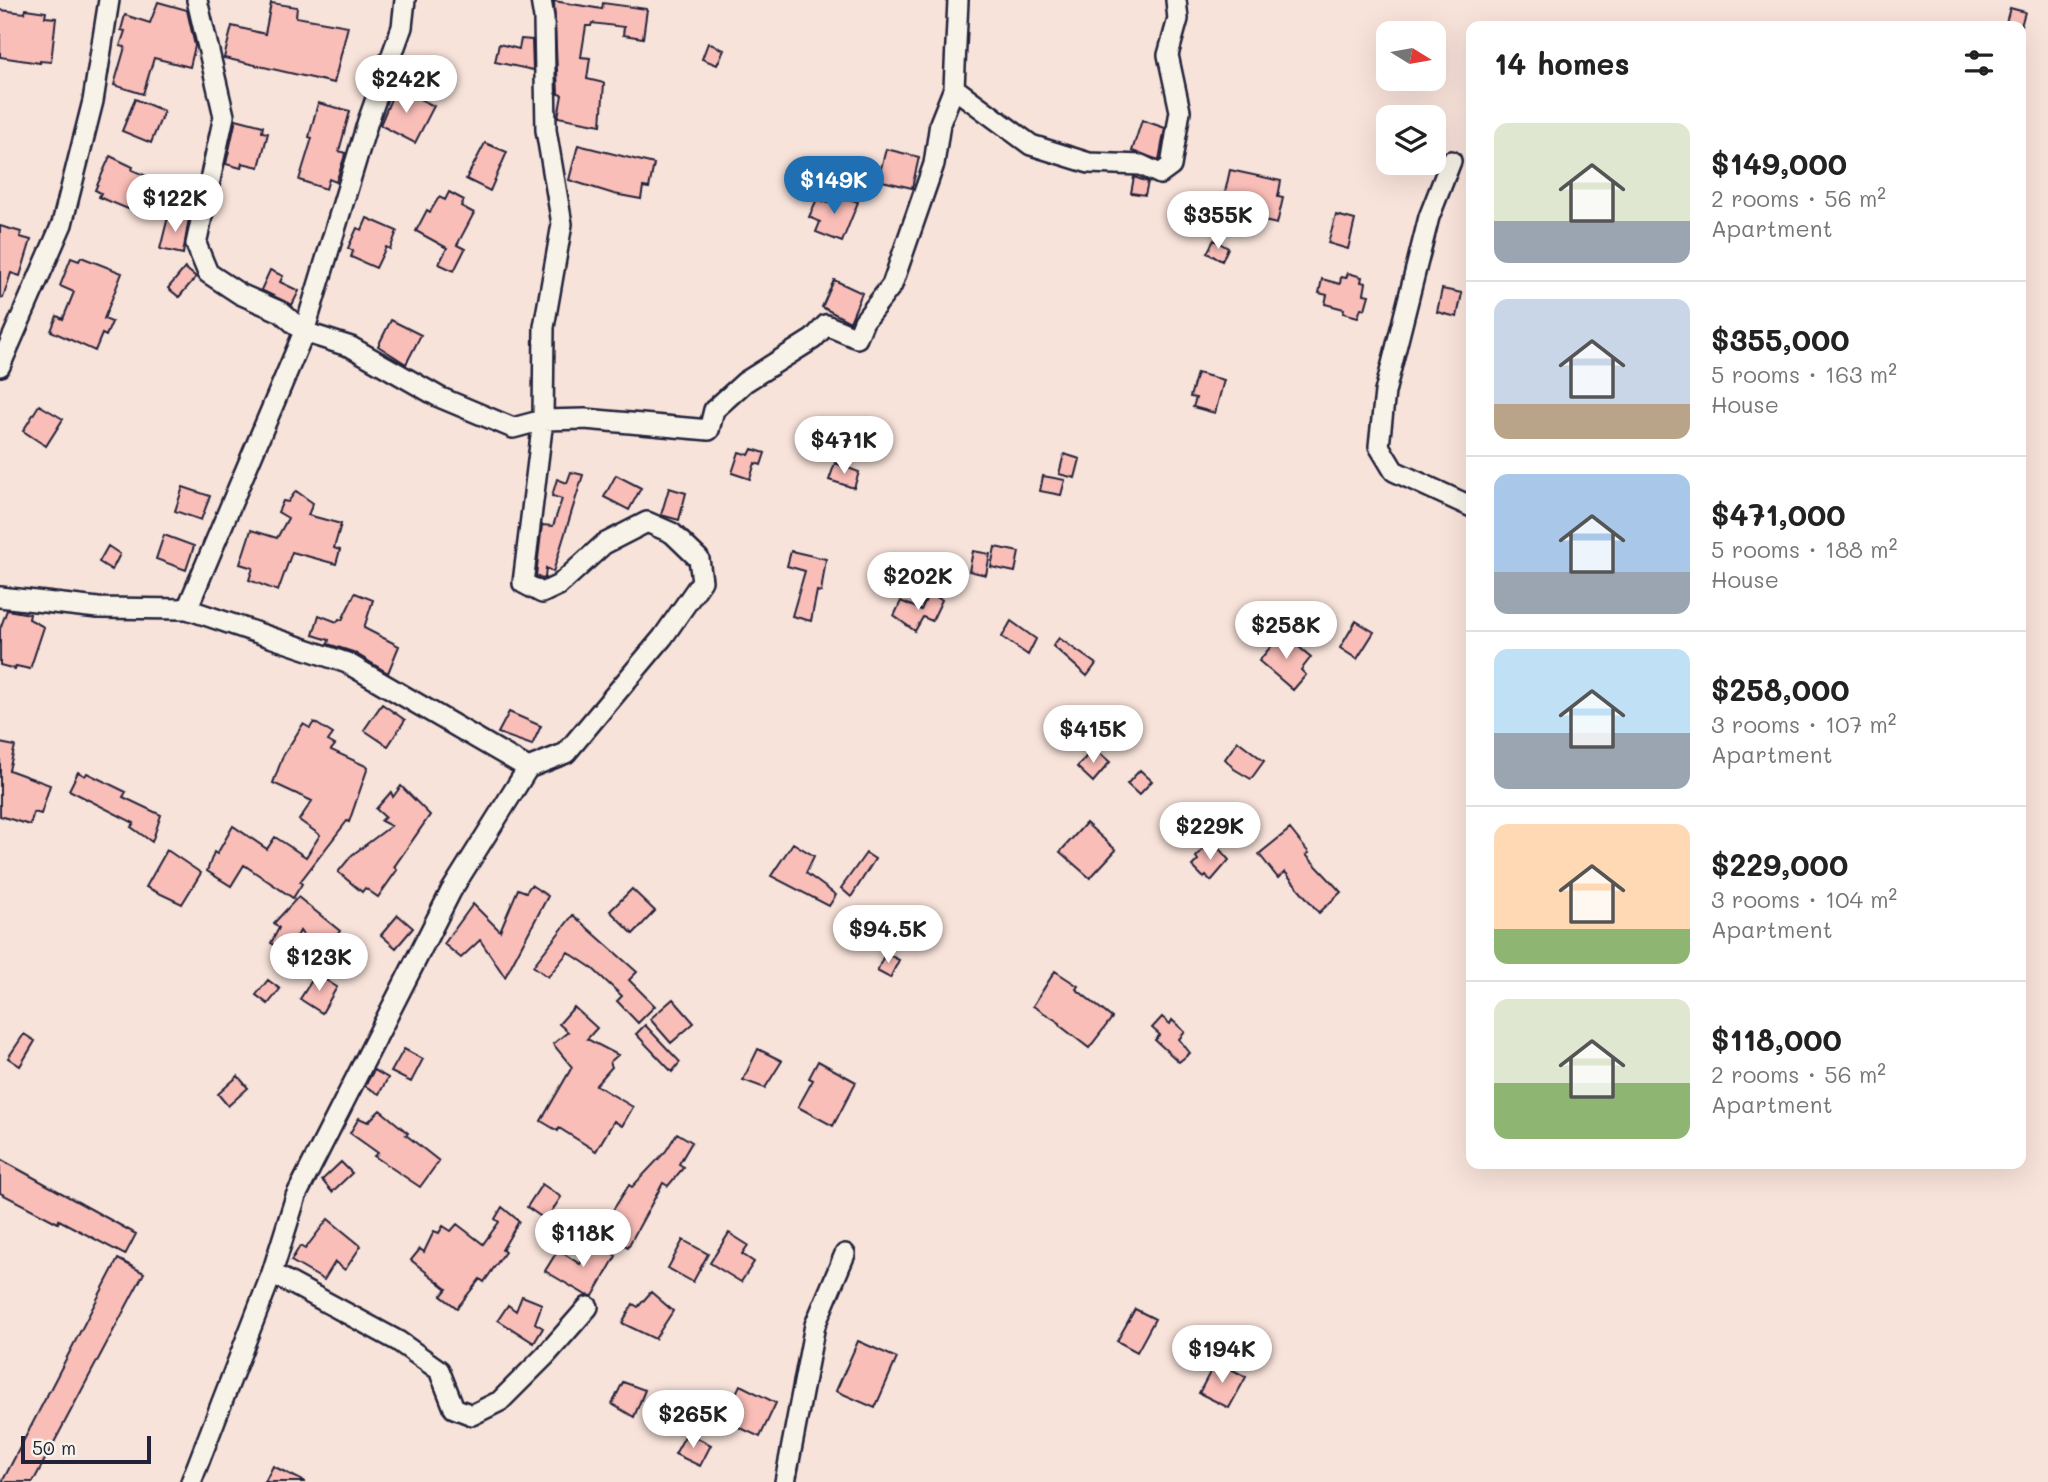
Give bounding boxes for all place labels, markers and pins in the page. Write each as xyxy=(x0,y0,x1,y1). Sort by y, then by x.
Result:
pin: $242K xyxy=(357,55,455,115)
pin: $149K xyxy=(785,156,883,216)
pin: $122K xyxy=(126,174,224,234)
pin: $355K xyxy=(1169,191,1267,251)
pin: $471K xyxy=(795,416,893,476)
pin: $202K xyxy=(869,552,967,612)
pin: $258K xyxy=(1237,602,1335,661)
pin: $415K xyxy=(1044,706,1142,765)
pin: $229K xyxy=(1161,802,1259,862)
pin: $94.5K xyxy=(831,906,945,965)
pin: $123K xyxy=(270,934,368,993)
pin: $118K xyxy=(534,1210,632,1269)
pin: $194K xyxy=(1173,1326,1271,1385)
pin: $265K xyxy=(644,1390,742,1450)

